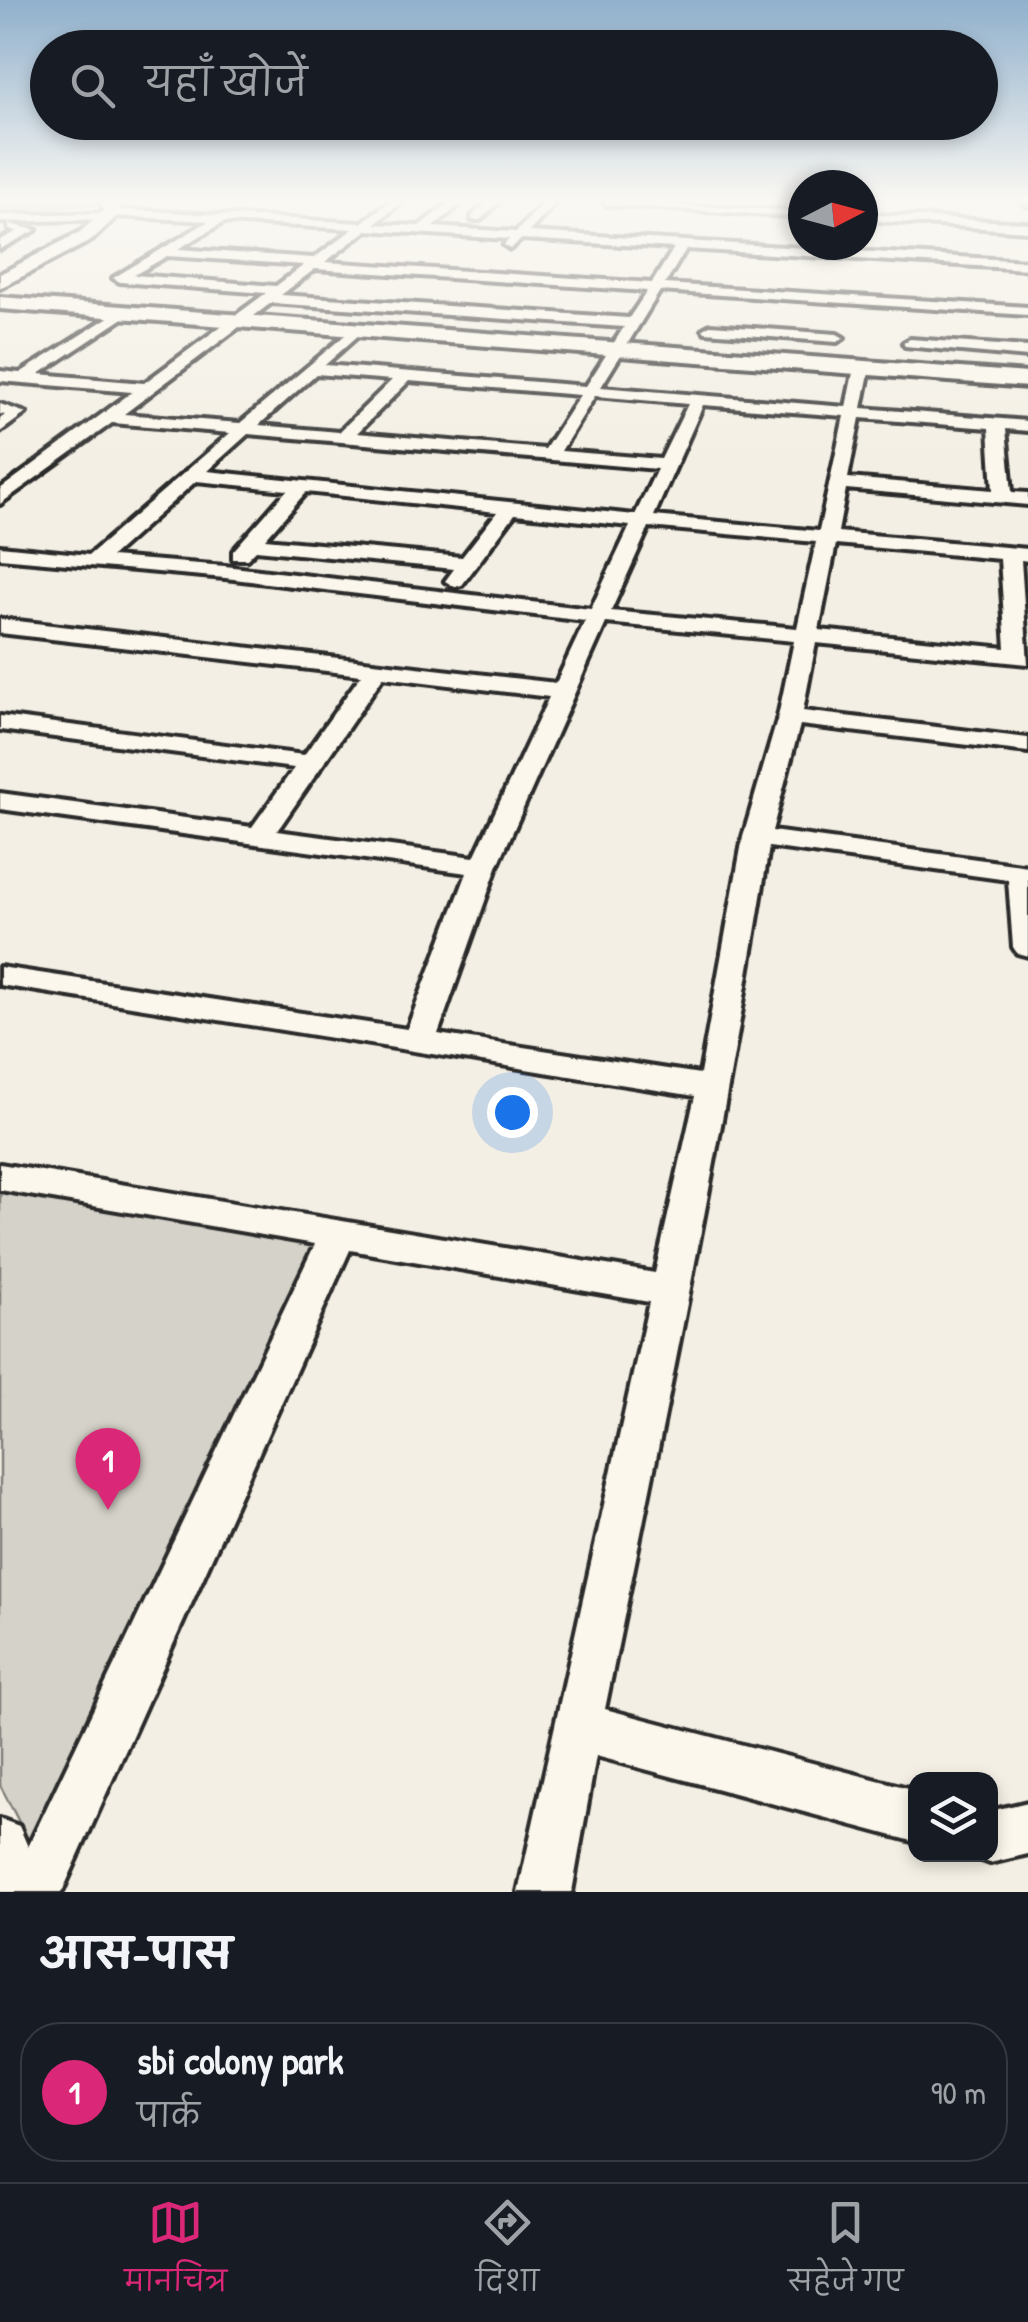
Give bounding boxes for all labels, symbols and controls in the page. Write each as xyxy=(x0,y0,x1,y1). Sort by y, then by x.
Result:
search box xyxy=(30,30,998,140)
text: यहाँ खोजें xyxy=(145,55,307,107)
icon: search xyxy=(65,58,120,113)
north arrow xyxy=(788,170,878,260)
your location xyxy=(487,1087,538,1138)
pin: 1 xyxy=(76,1428,140,1510)
map controls xyxy=(908,1772,998,1862)
button: layers xyxy=(908,1772,998,1862)
text: आस-पास xyxy=(40,1924,232,1981)
text: sbi colony park xyxy=(137,2034,344,2086)
text: 1 xyxy=(69,2071,80,2114)
text: 90 m xyxy=(931,2071,986,2114)
text: पार्क xyxy=(137,2094,200,2137)
tab: मानचित्र xyxy=(124,2195,227,2312)
tab: दिशा xyxy=(476,2195,539,2312)
tab: सहेजे गए xyxy=(788,2195,904,2312)

